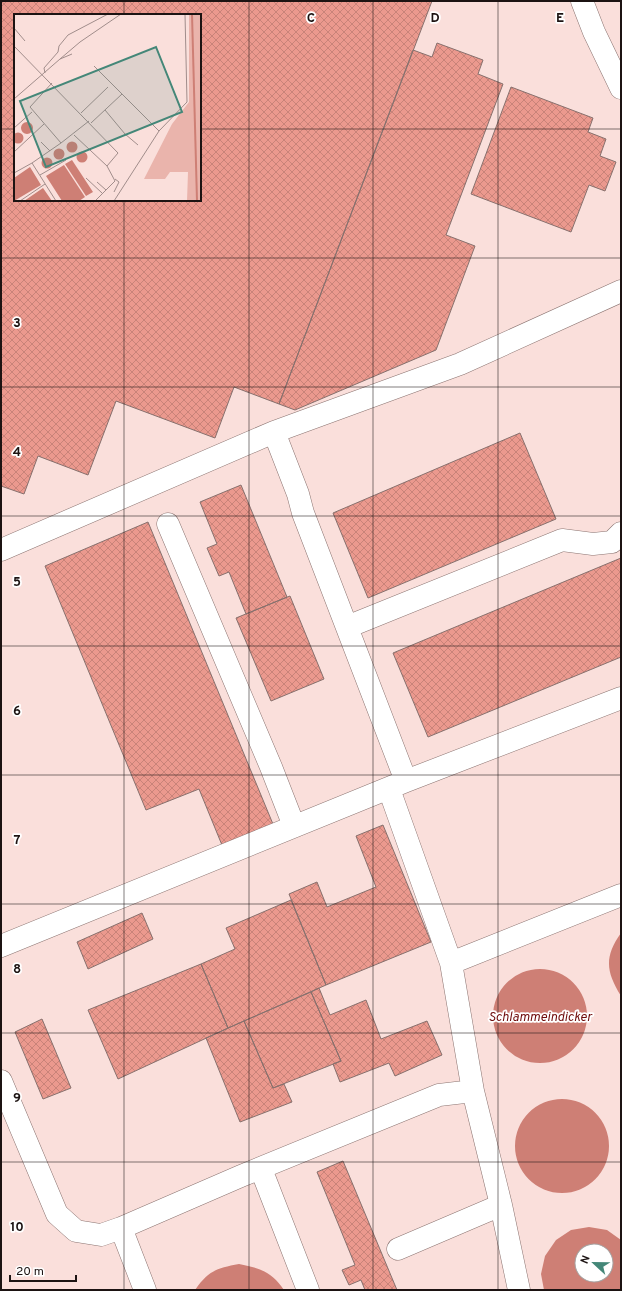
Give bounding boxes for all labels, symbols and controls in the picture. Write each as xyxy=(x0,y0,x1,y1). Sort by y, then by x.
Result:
text: C xyxy=(307,11,315,27)
text: D xyxy=(430,11,440,27)
text: E xyxy=(556,11,564,27)
inset map xyxy=(14,14,201,201)
text: 3 xyxy=(13,316,21,332)
text: 4 xyxy=(13,445,21,461)
text: 5 xyxy=(13,575,21,591)
text: 6 xyxy=(13,704,21,720)
text: 7 xyxy=(14,833,21,849)
text: 8 xyxy=(13,962,21,978)
water label: Schlammeindicker xyxy=(488,1010,593,1026)
text: 9 xyxy=(13,1091,21,1107)
text: 10 xyxy=(10,1220,24,1236)
north arrow xyxy=(574,1243,614,1283)
text: N xyxy=(578,1253,594,1266)
scale bar xyxy=(10,1257,76,1283)
text: 20 m xyxy=(16,1264,44,1280)

